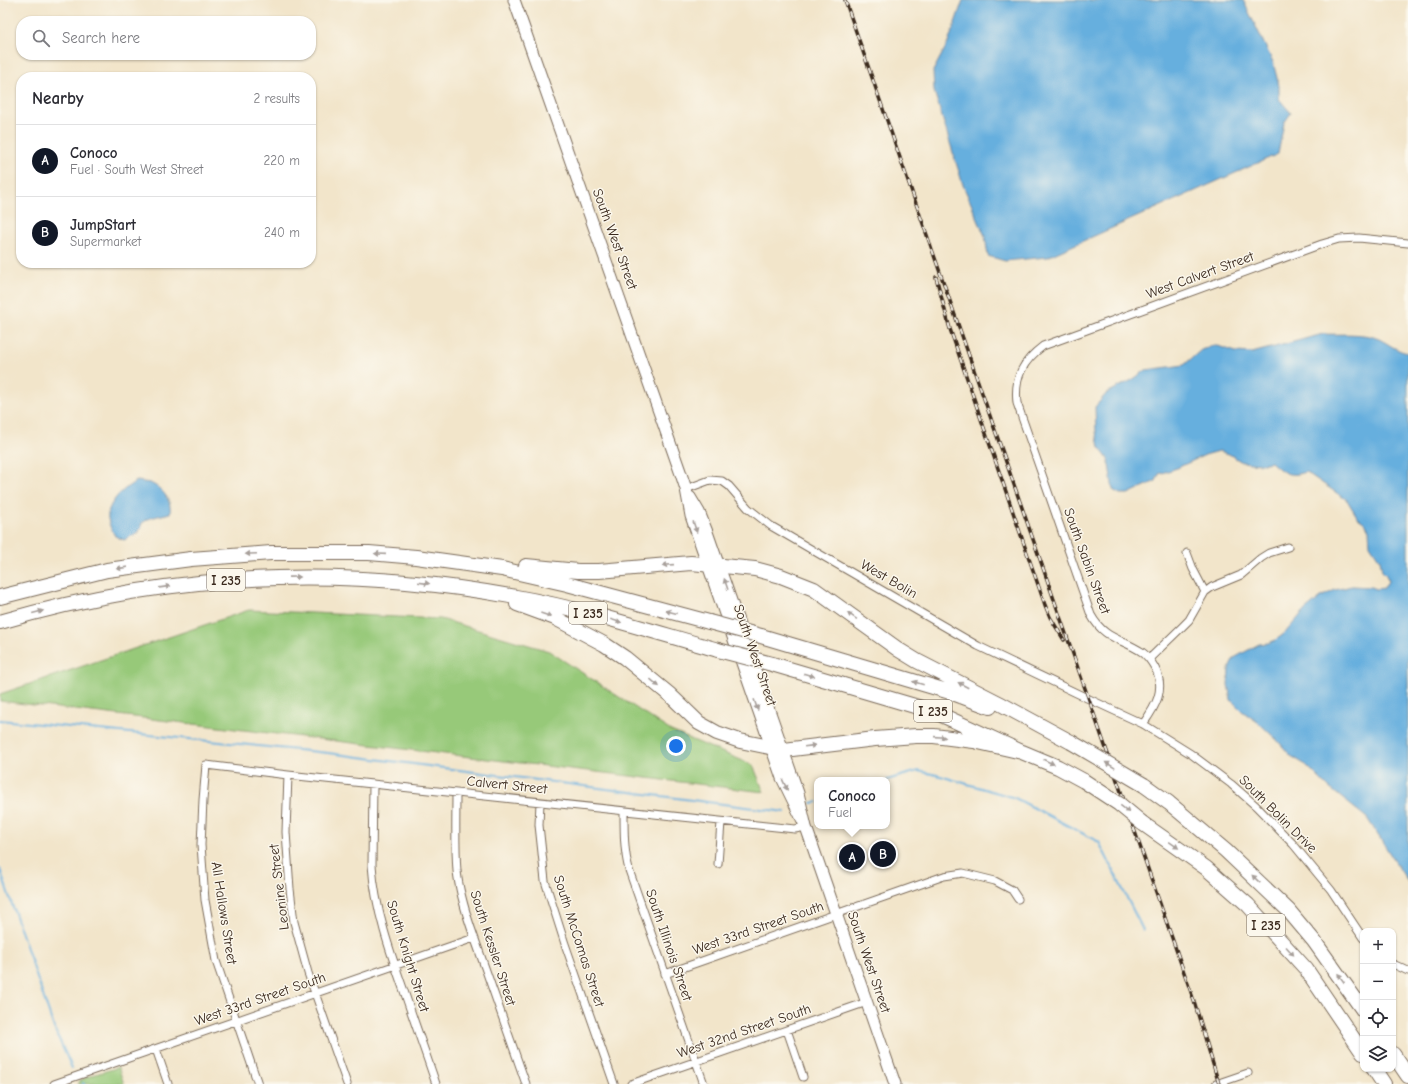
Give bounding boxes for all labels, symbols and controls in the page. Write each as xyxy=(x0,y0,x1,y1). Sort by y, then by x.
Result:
search box xyxy=(16,16,316,60)
icon: search xyxy=(30,27,52,49)
text: Search here xyxy=(62,29,140,47)
text: Nearby xyxy=(32,89,83,108)
text: 2 results xyxy=(253,91,300,106)
text: Conoco xyxy=(70,144,117,162)
text: A xyxy=(41,153,49,168)
text: 220 m xyxy=(263,153,300,168)
text: Fuel · South West Street xyxy=(70,162,203,177)
street label: South West Street xyxy=(589,186,641,293)
text: JumpStart xyxy=(70,216,136,234)
text: B xyxy=(41,225,49,240)
text: 240 m xyxy=(264,225,300,240)
text: Supermarket xyxy=(70,234,141,249)
street label: West Calvert Street xyxy=(1144,247,1257,302)
street label: South Sabin Street xyxy=(1060,506,1114,617)
one-way arrow xyxy=(692,522,698,534)
one-way arrow xyxy=(374,550,386,557)
one-way arrow xyxy=(245,551,257,558)
street label: West Bolin xyxy=(858,556,920,602)
one-way arrow xyxy=(662,562,674,569)
one-way arrow xyxy=(116,565,128,571)
road number: I 235 xyxy=(207,569,245,591)
one-way arrow xyxy=(289,574,302,580)
one-way arrow xyxy=(723,578,729,590)
one-way arrow xyxy=(418,580,431,586)
one-way arrow xyxy=(159,584,171,590)
road number: I 235 xyxy=(569,602,607,624)
street label: South West Street xyxy=(730,602,781,709)
one-way arrow xyxy=(665,608,678,614)
one-way arrow xyxy=(32,609,44,615)
one-way arrow xyxy=(540,612,552,618)
one-way arrow xyxy=(847,612,857,620)
one-way arrow xyxy=(610,618,622,624)
one-way arrow xyxy=(803,672,815,678)
one-way arrow xyxy=(650,679,661,688)
one-way arrow xyxy=(911,680,923,686)
one-way arrow xyxy=(957,681,968,688)
one-way arrow xyxy=(754,699,760,711)
road number: I 235 xyxy=(914,700,952,722)
one-way arrow xyxy=(934,733,946,740)
your location xyxy=(666,736,686,756)
one-way arrow xyxy=(804,743,816,749)
one-way arrow xyxy=(1043,759,1055,766)
one-way arrow xyxy=(1104,762,1116,769)
street label: South Bolin Drive xyxy=(1235,771,1321,857)
street label: Calvert Street xyxy=(466,772,549,798)
popup xyxy=(814,777,890,829)
one-way arrow xyxy=(782,779,788,790)
text: Conoco xyxy=(828,787,876,805)
text: Fuel xyxy=(828,805,852,820)
one-way arrow xyxy=(1119,805,1130,814)
pin: B xyxy=(870,839,896,869)
one-way arrow xyxy=(1169,840,1179,848)
street label: Leonine Street xyxy=(265,842,293,931)
pin: A xyxy=(839,842,865,872)
street label: All Hallows Street xyxy=(207,860,241,966)
street label: South McComas Street xyxy=(550,873,609,1010)
one-way arrow xyxy=(1251,875,1261,884)
street label: South Illinois Street xyxy=(642,887,696,1004)
street label: South Kessler Street xyxy=(466,888,520,1009)
street label: South Knight Street xyxy=(383,898,433,1015)
street label: West 33rd Street South xyxy=(690,898,826,958)
street label: South West Street xyxy=(844,909,895,1016)
road number: I 235 xyxy=(1247,914,1285,936)
map controls xyxy=(1360,928,1396,1072)
button: + xyxy=(1360,928,1396,964)
one-way arrow xyxy=(1285,947,1294,956)
button: − xyxy=(1360,964,1396,1000)
street label: West 33rd Street South xyxy=(192,969,328,1029)
one-way arrow xyxy=(1337,972,1345,983)
street label: West 32nd Street South xyxy=(675,1000,813,1062)
button: locate xyxy=(1360,1000,1396,1036)
button: layers xyxy=(1360,1036,1396,1072)

